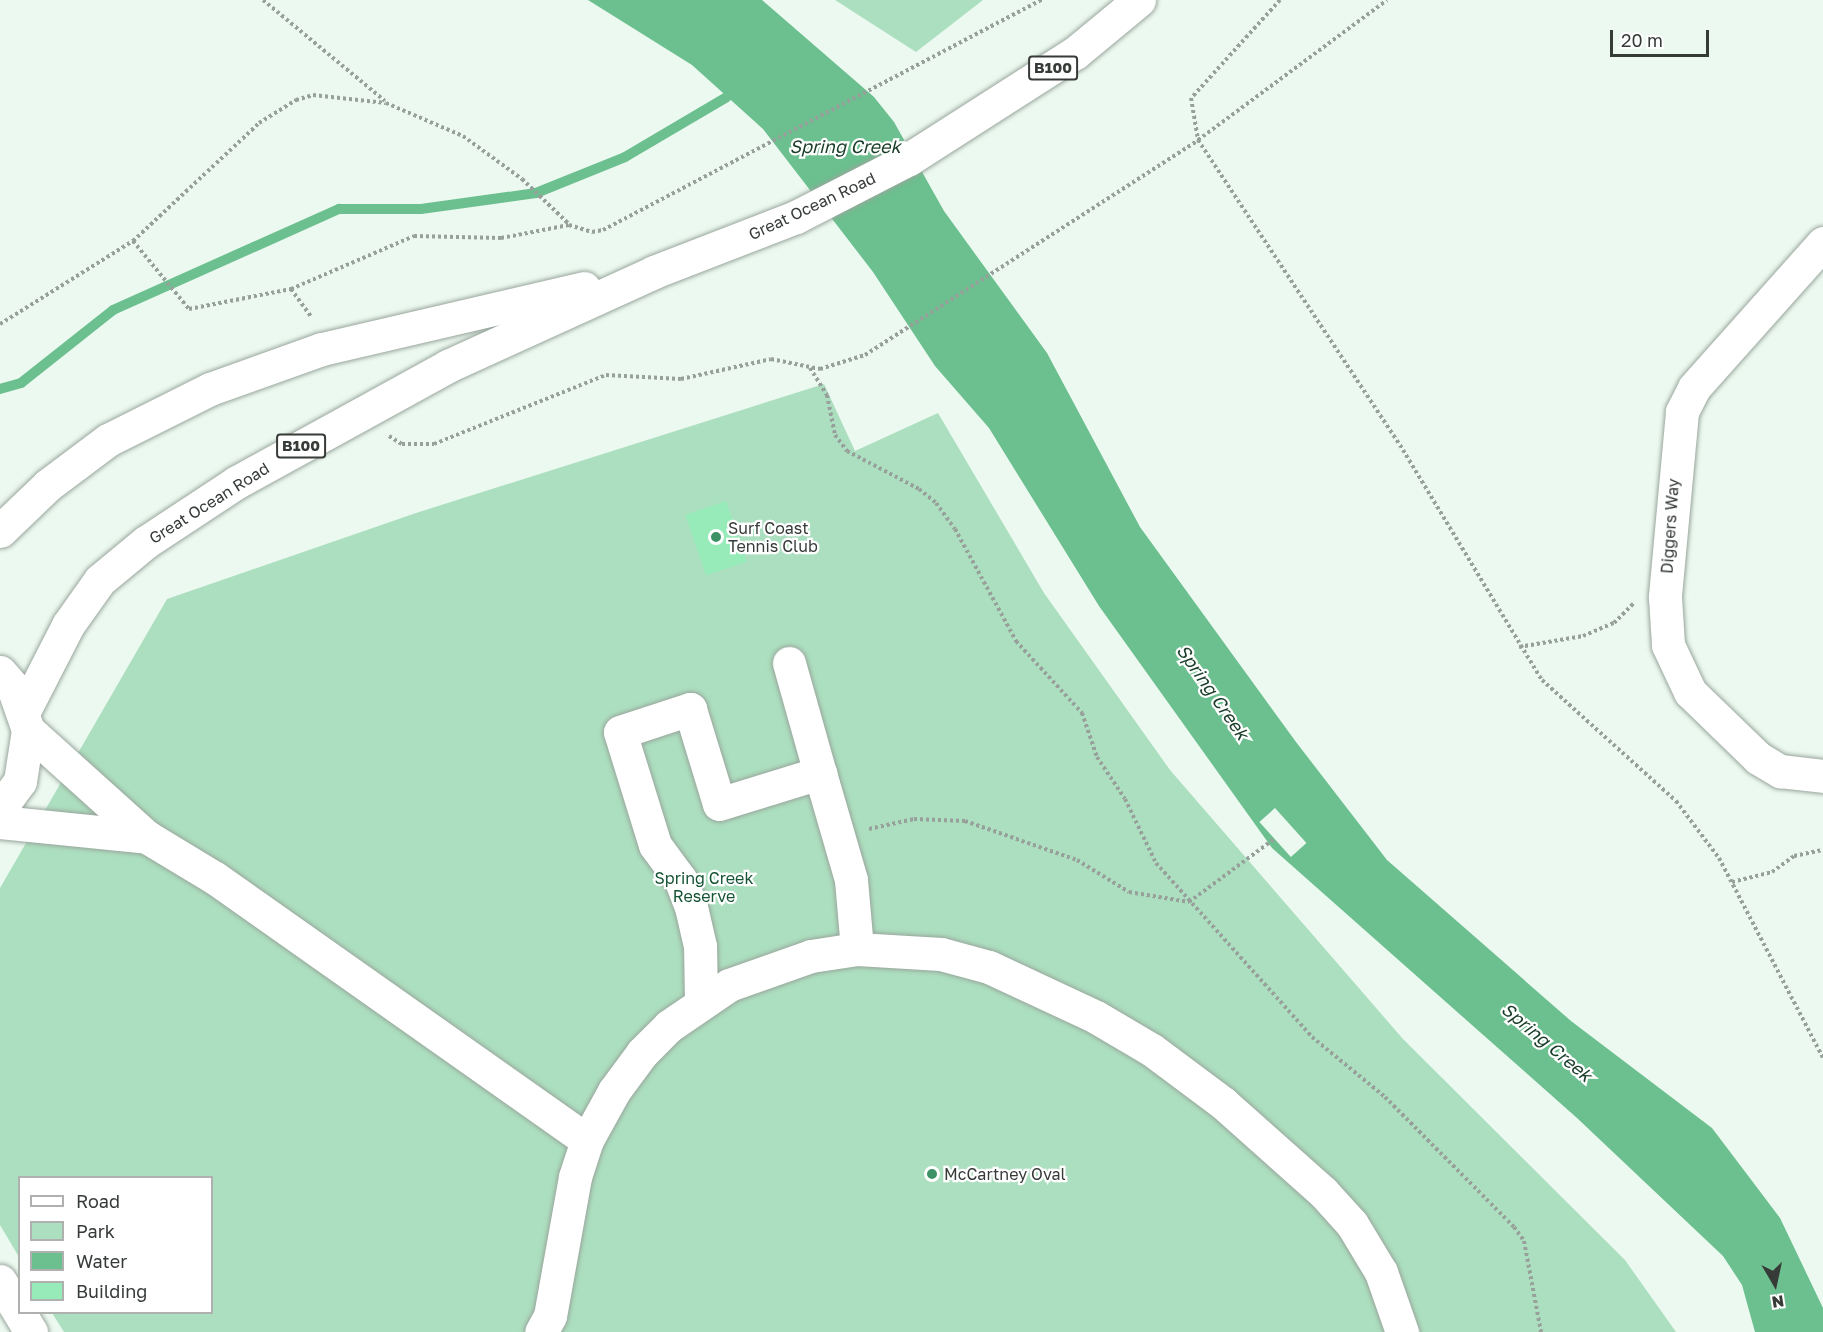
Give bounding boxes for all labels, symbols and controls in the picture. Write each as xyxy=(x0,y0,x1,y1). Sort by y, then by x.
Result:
scale bar xyxy=(1613,18,1712,56)
text: 20 m xyxy=(1621,29,1663,51)
road number: B100 xyxy=(1028,56,1078,80)
water label: Spring Creek xyxy=(789,135,901,157)
street label: Great Ocean Road xyxy=(745,168,879,244)
road number: B100 xyxy=(276,434,326,458)
street label: Great Ocean Road xyxy=(145,458,273,548)
street label: Diggers Way xyxy=(1657,478,1683,574)
place label: Surf Coast Tennis Club xyxy=(728,518,818,556)
marker: Surf Coast Tennis Club xyxy=(709,530,723,544)
water label: Spring Creek xyxy=(1172,640,1254,744)
park label: Spring Creek Reserve xyxy=(655,868,753,906)
water label: Spring Creek xyxy=(1497,998,1597,1086)
place label: McCartney Oval xyxy=(944,1164,1066,1184)
marker: McCartney Oval xyxy=(925,1167,939,1181)
legend xyxy=(18,1176,213,1314)
text: Road xyxy=(76,1190,120,1212)
text: Park xyxy=(76,1220,115,1242)
text: Water xyxy=(76,1250,127,1272)
north arrow xyxy=(1745,1254,1805,1314)
text: Building xyxy=(76,1280,147,1302)
text: N xyxy=(1770,1291,1785,1313)

